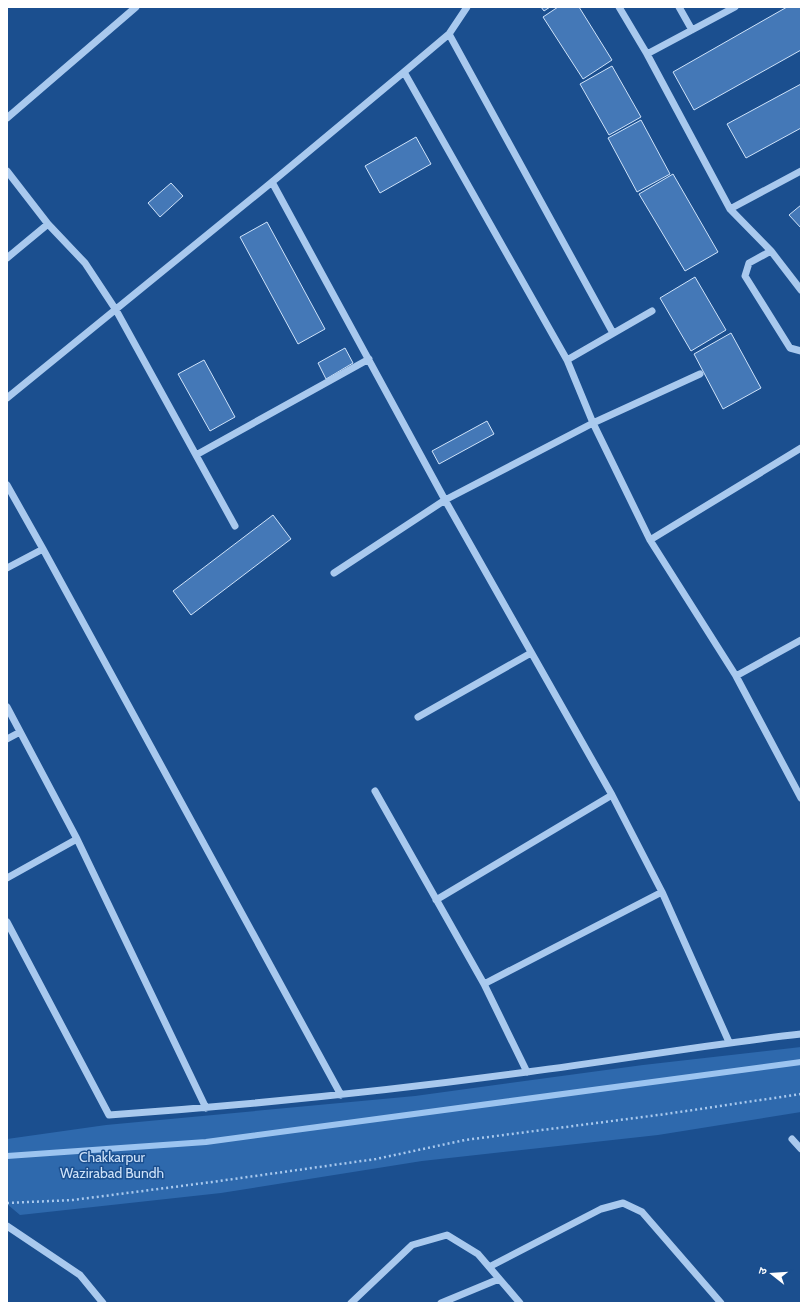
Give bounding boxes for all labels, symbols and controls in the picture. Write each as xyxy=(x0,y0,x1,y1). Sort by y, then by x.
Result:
park label: Chakkarpur Wazirabad Bundh xyxy=(60,1148,164,1182)
north arrow xyxy=(752,1254,792,1294)
text: उ xyxy=(755,1265,770,1276)

